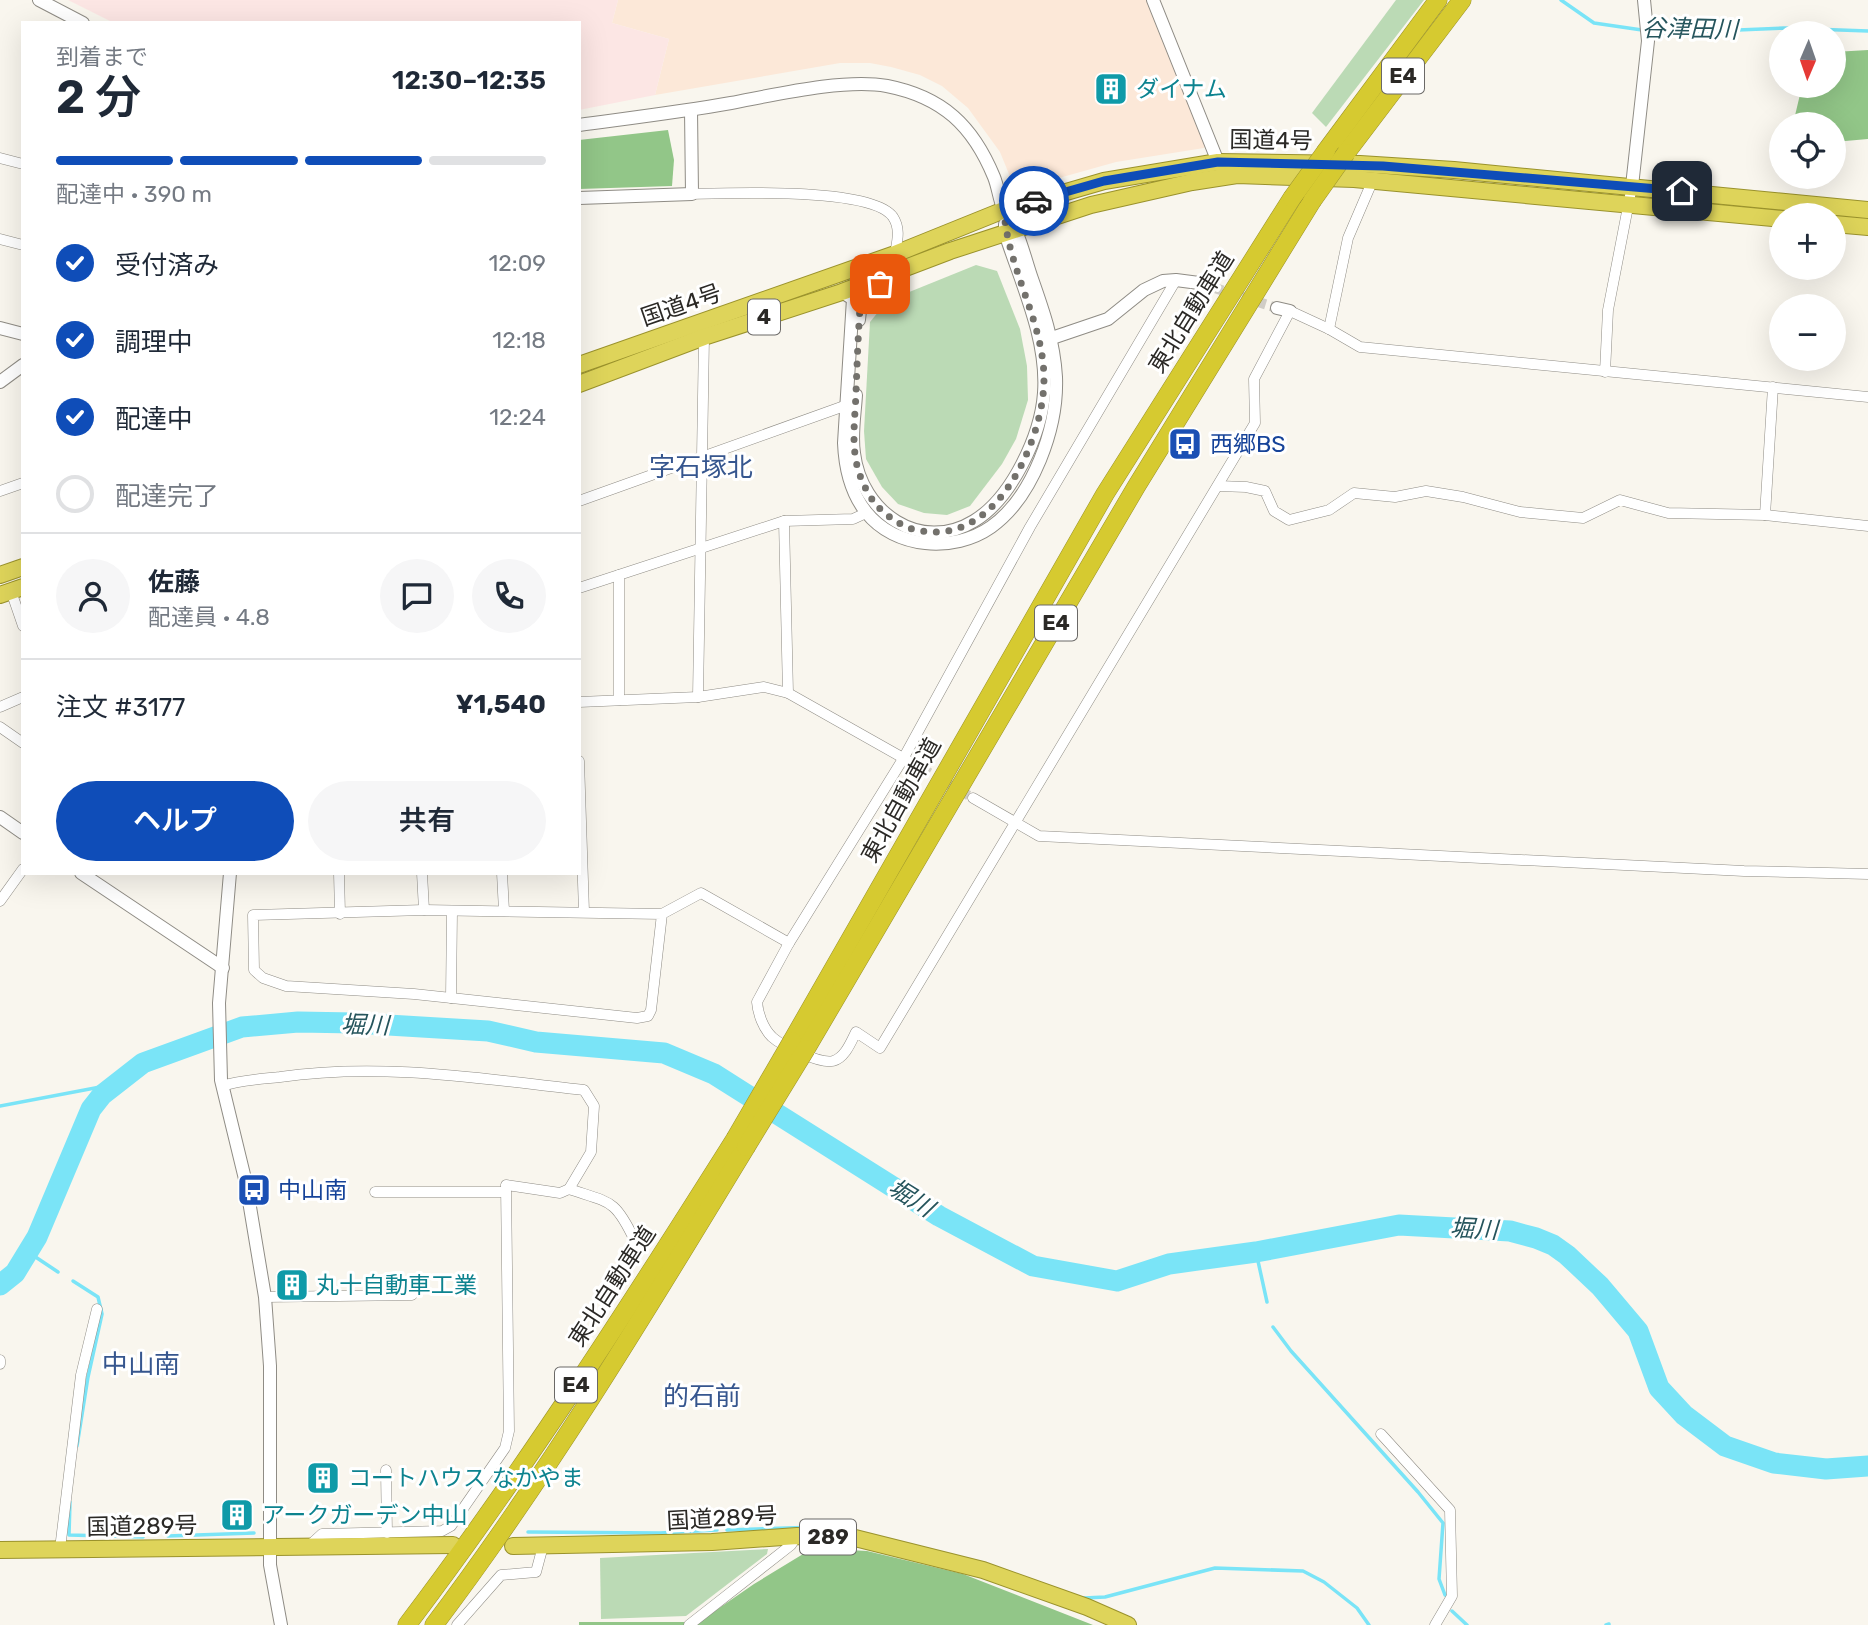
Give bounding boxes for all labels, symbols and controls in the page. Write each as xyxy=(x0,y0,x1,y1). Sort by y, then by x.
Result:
water label: 谷津田川 xyxy=(1642,14,1741,44)
north arrow xyxy=(1769,21,1846,98)
map controls xyxy=(1769,21,1846,371)
text: 到着まで xyxy=(56,43,148,71)
road number: E4 xyxy=(1382,58,1424,94)
text: 12:30–12:35 xyxy=(392,65,546,96)
text: 2 分 xyxy=(56,70,141,125)
building icon: ダイナム xyxy=(1092,70,1130,108)
place label: ダイナム xyxy=(1136,75,1227,103)
button: locate xyxy=(1769,112,1846,189)
street label: 国道4号 xyxy=(1229,125,1313,155)
pin xyxy=(1652,161,1712,221)
courier xyxy=(999,166,1069,236)
icon: home xyxy=(1663,172,1701,210)
text: 配達中 · 390 m xyxy=(56,180,212,208)
icon: car xyxy=(1015,182,1053,220)
button: + xyxy=(1769,203,1846,280)
icon: check xyxy=(56,244,94,282)
street label: 東北自動車道 xyxy=(1143,246,1239,378)
text: 12:09 xyxy=(489,249,546,277)
text: 受付済み xyxy=(115,250,219,281)
pin xyxy=(850,254,910,314)
icon: bag xyxy=(861,265,899,303)
street label: 国道4号 xyxy=(637,278,725,332)
button: − xyxy=(1769,294,1846,371)
road number: 4 xyxy=(748,300,780,334)
icon: check xyxy=(56,321,94,359)
text: 12:18 xyxy=(492,326,546,354)
text: 調理中 xyxy=(115,327,193,358)
icon: check xyxy=(56,398,94,436)
text: 12:24 xyxy=(489,403,546,431)
text: 配達中 xyxy=(115,404,193,435)
bus stop icon: 西郷BS xyxy=(1166,425,1204,463)
place label: 西郷BS xyxy=(1210,430,1286,458)
district label: 字石塚北 xyxy=(649,452,753,483)
text: 配達完了 xyxy=(115,481,219,512)
button: person xyxy=(56,559,130,633)
button: chat xyxy=(380,559,454,633)
button: phone xyxy=(472,559,546,633)
text: 佐藤 xyxy=(148,567,200,598)
text: 配達員 · 4.8 xyxy=(148,603,270,631)
road number: E4 xyxy=(1035,606,1077,640)
text: ¥1,540 xyxy=(456,689,546,720)
text: 注文 #3177 xyxy=(56,692,185,723)
street label: 東北自動車道 xyxy=(855,733,947,867)
button: ヘルプ xyxy=(56,781,294,861)
button: 共有 xyxy=(308,781,546,861)
water label: 堀川 xyxy=(341,1010,392,1040)
bus stop icon: 中山南 xyxy=(235,1171,273,1209)
water label: 堀川 xyxy=(883,1173,941,1224)
place label: 中山南 xyxy=(278,1176,347,1204)
water label: 堀川 xyxy=(1449,1214,1502,1244)
street label: 東北自動車道 xyxy=(563,1221,661,1351)
building icon: 丸十自動車工業 xyxy=(273,1266,311,1304)
place label: 丸十自動車工業 xyxy=(316,1271,477,1299)
district label: 中山南 xyxy=(102,1349,180,1380)
road number: E4 xyxy=(555,1368,597,1402)
district label: 的石前 xyxy=(663,1381,741,1412)
building icon: コートハウス なかやま xyxy=(304,1459,342,1497)
place label: コートハウス なかやま xyxy=(348,1464,584,1492)
building icon: アークガーデン中山 xyxy=(218,1496,256,1534)
place label: アークガーデン中山 xyxy=(262,1501,468,1529)
street label: 国道289号 xyxy=(666,1501,778,1535)
street label: 国道289号 xyxy=(86,1511,198,1541)
road number: 289 xyxy=(800,1520,856,1554)

